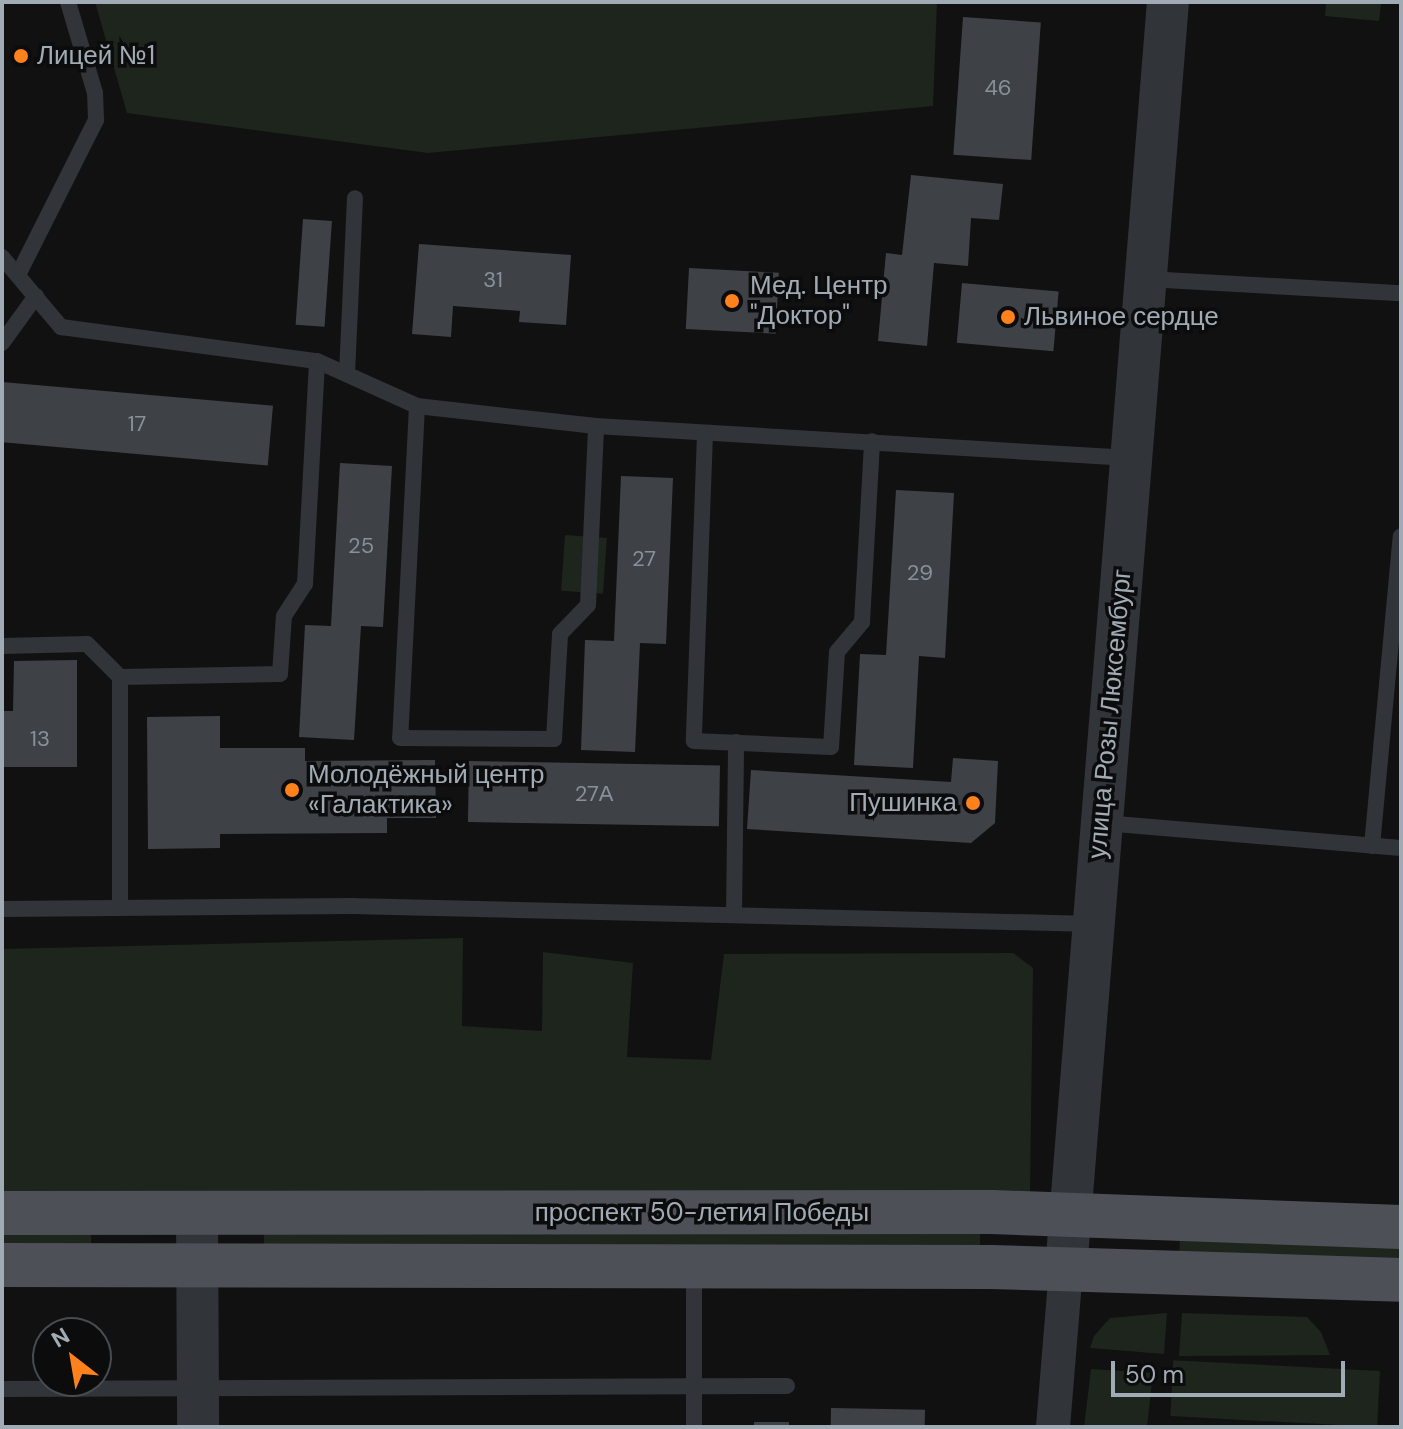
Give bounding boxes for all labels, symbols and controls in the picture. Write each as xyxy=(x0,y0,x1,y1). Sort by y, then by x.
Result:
place label: Лицей №1 xyxy=(37,40,155,72)
marker: Лицей №1 xyxy=(12,47,30,65)
house number: 46 xyxy=(984,75,1012,101)
house number: 31 xyxy=(483,267,503,293)
place label: Мед. Центр "Доктор" xyxy=(750,270,887,332)
marker: Мед. Центр "Доктор" xyxy=(721,290,743,312)
place label: Львиное сердце xyxy=(1024,301,1219,333)
marker: Львиное сердце xyxy=(999,308,1017,326)
house number: 17 xyxy=(128,411,146,437)
house number: 25 xyxy=(348,533,374,559)
house number: 27 xyxy=(632,546,656,572)
house number: 29 xyxy=(907,560,933,586)
street label: улица Розы Люксембург xyxy=(1082,568,1138,860)
house number: 13 xyxy=(30,726,50,752)
place label: Молодёжный центр «Галактика» xyxy=(308,759,544,820)
marker: Молодёжный центр «Галактика» xyxy=(283,781,301,799)
house number: 27А xyxy=(575,781,613,807)
place label: Пушинка xyxy=(849,787,957,819)
marker: Пушинка xyxy=(964,794,982,812)
street label: проспект 50-летия Победы xyxy=(535,1197,869,1229)
north arrow xyxy=(32,1317,112,1397)
text: N xyxy=(46,1321,75,1354)
scale bar xyxy=(1115,1345,1349,1395)
text: 50 m xyxy=(1125,1359,1184,1390)

